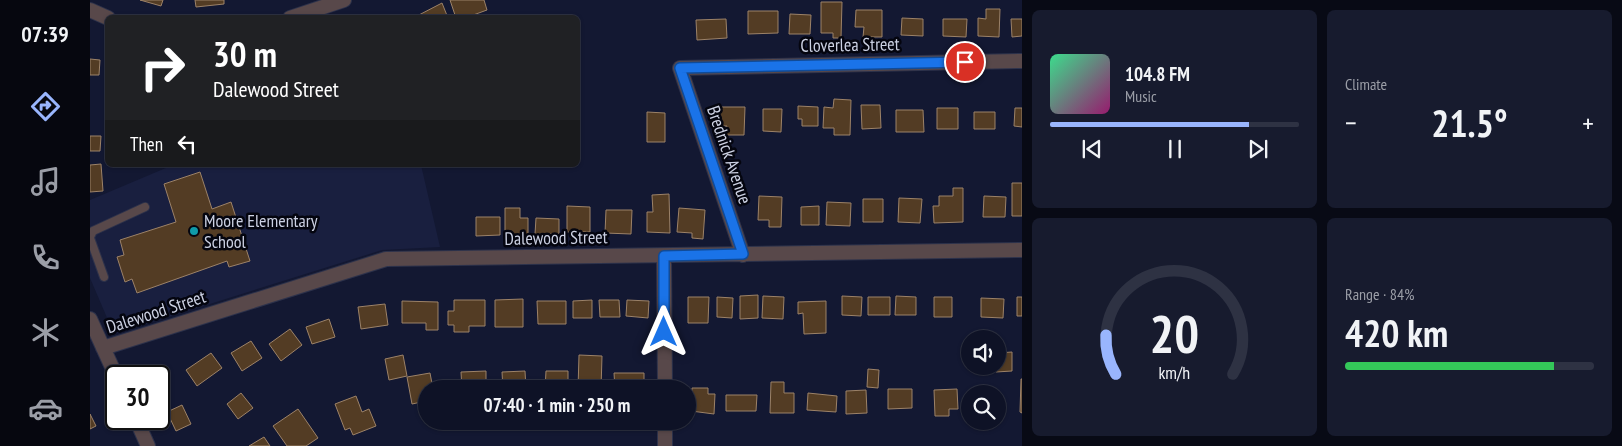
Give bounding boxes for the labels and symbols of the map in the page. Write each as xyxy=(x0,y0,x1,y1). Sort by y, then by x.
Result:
street label: Cloverlea Street xyxy=(800,32,900,57)
pin xyxy=(944,41,986,83)
street label: Brednick Avenue xyxy=(702,103,757,207)
place label: Moore Elementary School xyxy=(204,209,318,253)
marker: Moore Elementary School xyxy=(188,225,200,237)
street label: Dalewood Street xyxy=(504,225,608,250)
street label: Dalewood Street xyxy=(103,285,208,338)
position arrow xyxy=(637,305,689,357)
speed limit sign: 30 xyxy=(105,365,170,430)

